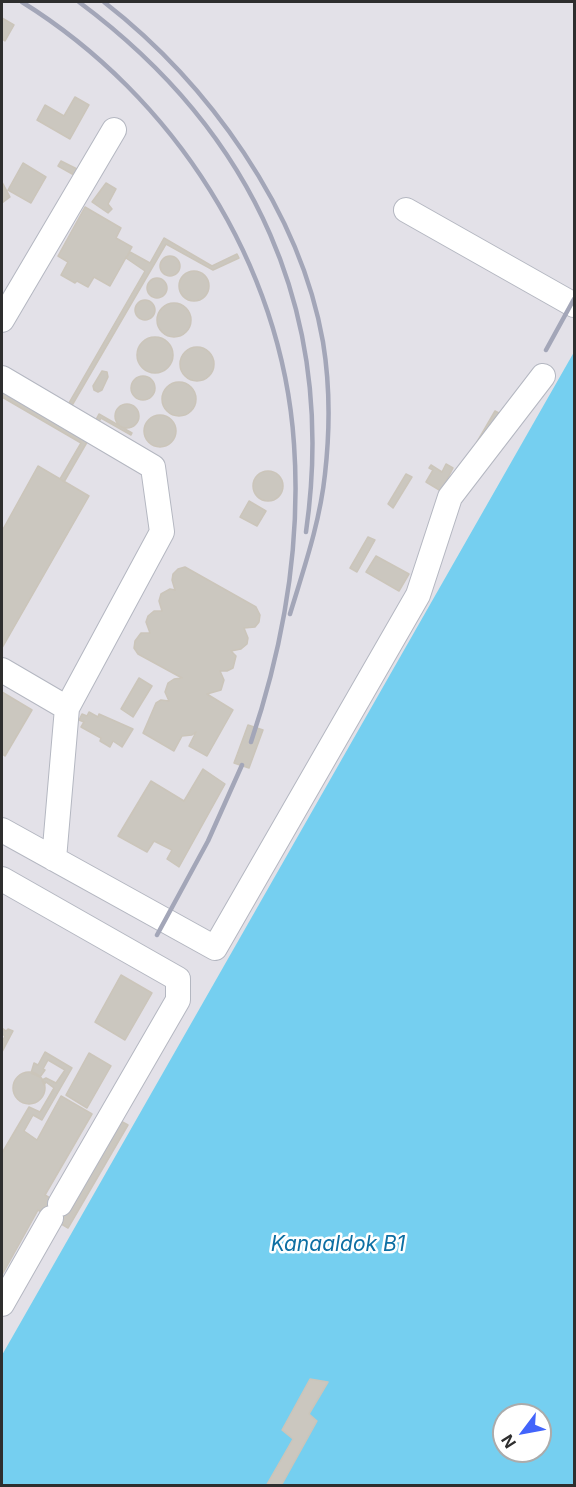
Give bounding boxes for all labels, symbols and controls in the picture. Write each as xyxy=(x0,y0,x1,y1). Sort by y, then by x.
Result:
water label: Kanaaldok B1 xyxy=(271,1232,405,1258)
north arrow xyxy=(492,1403,552,1463)
text: N xyxy=(497,1431,520,1452)

